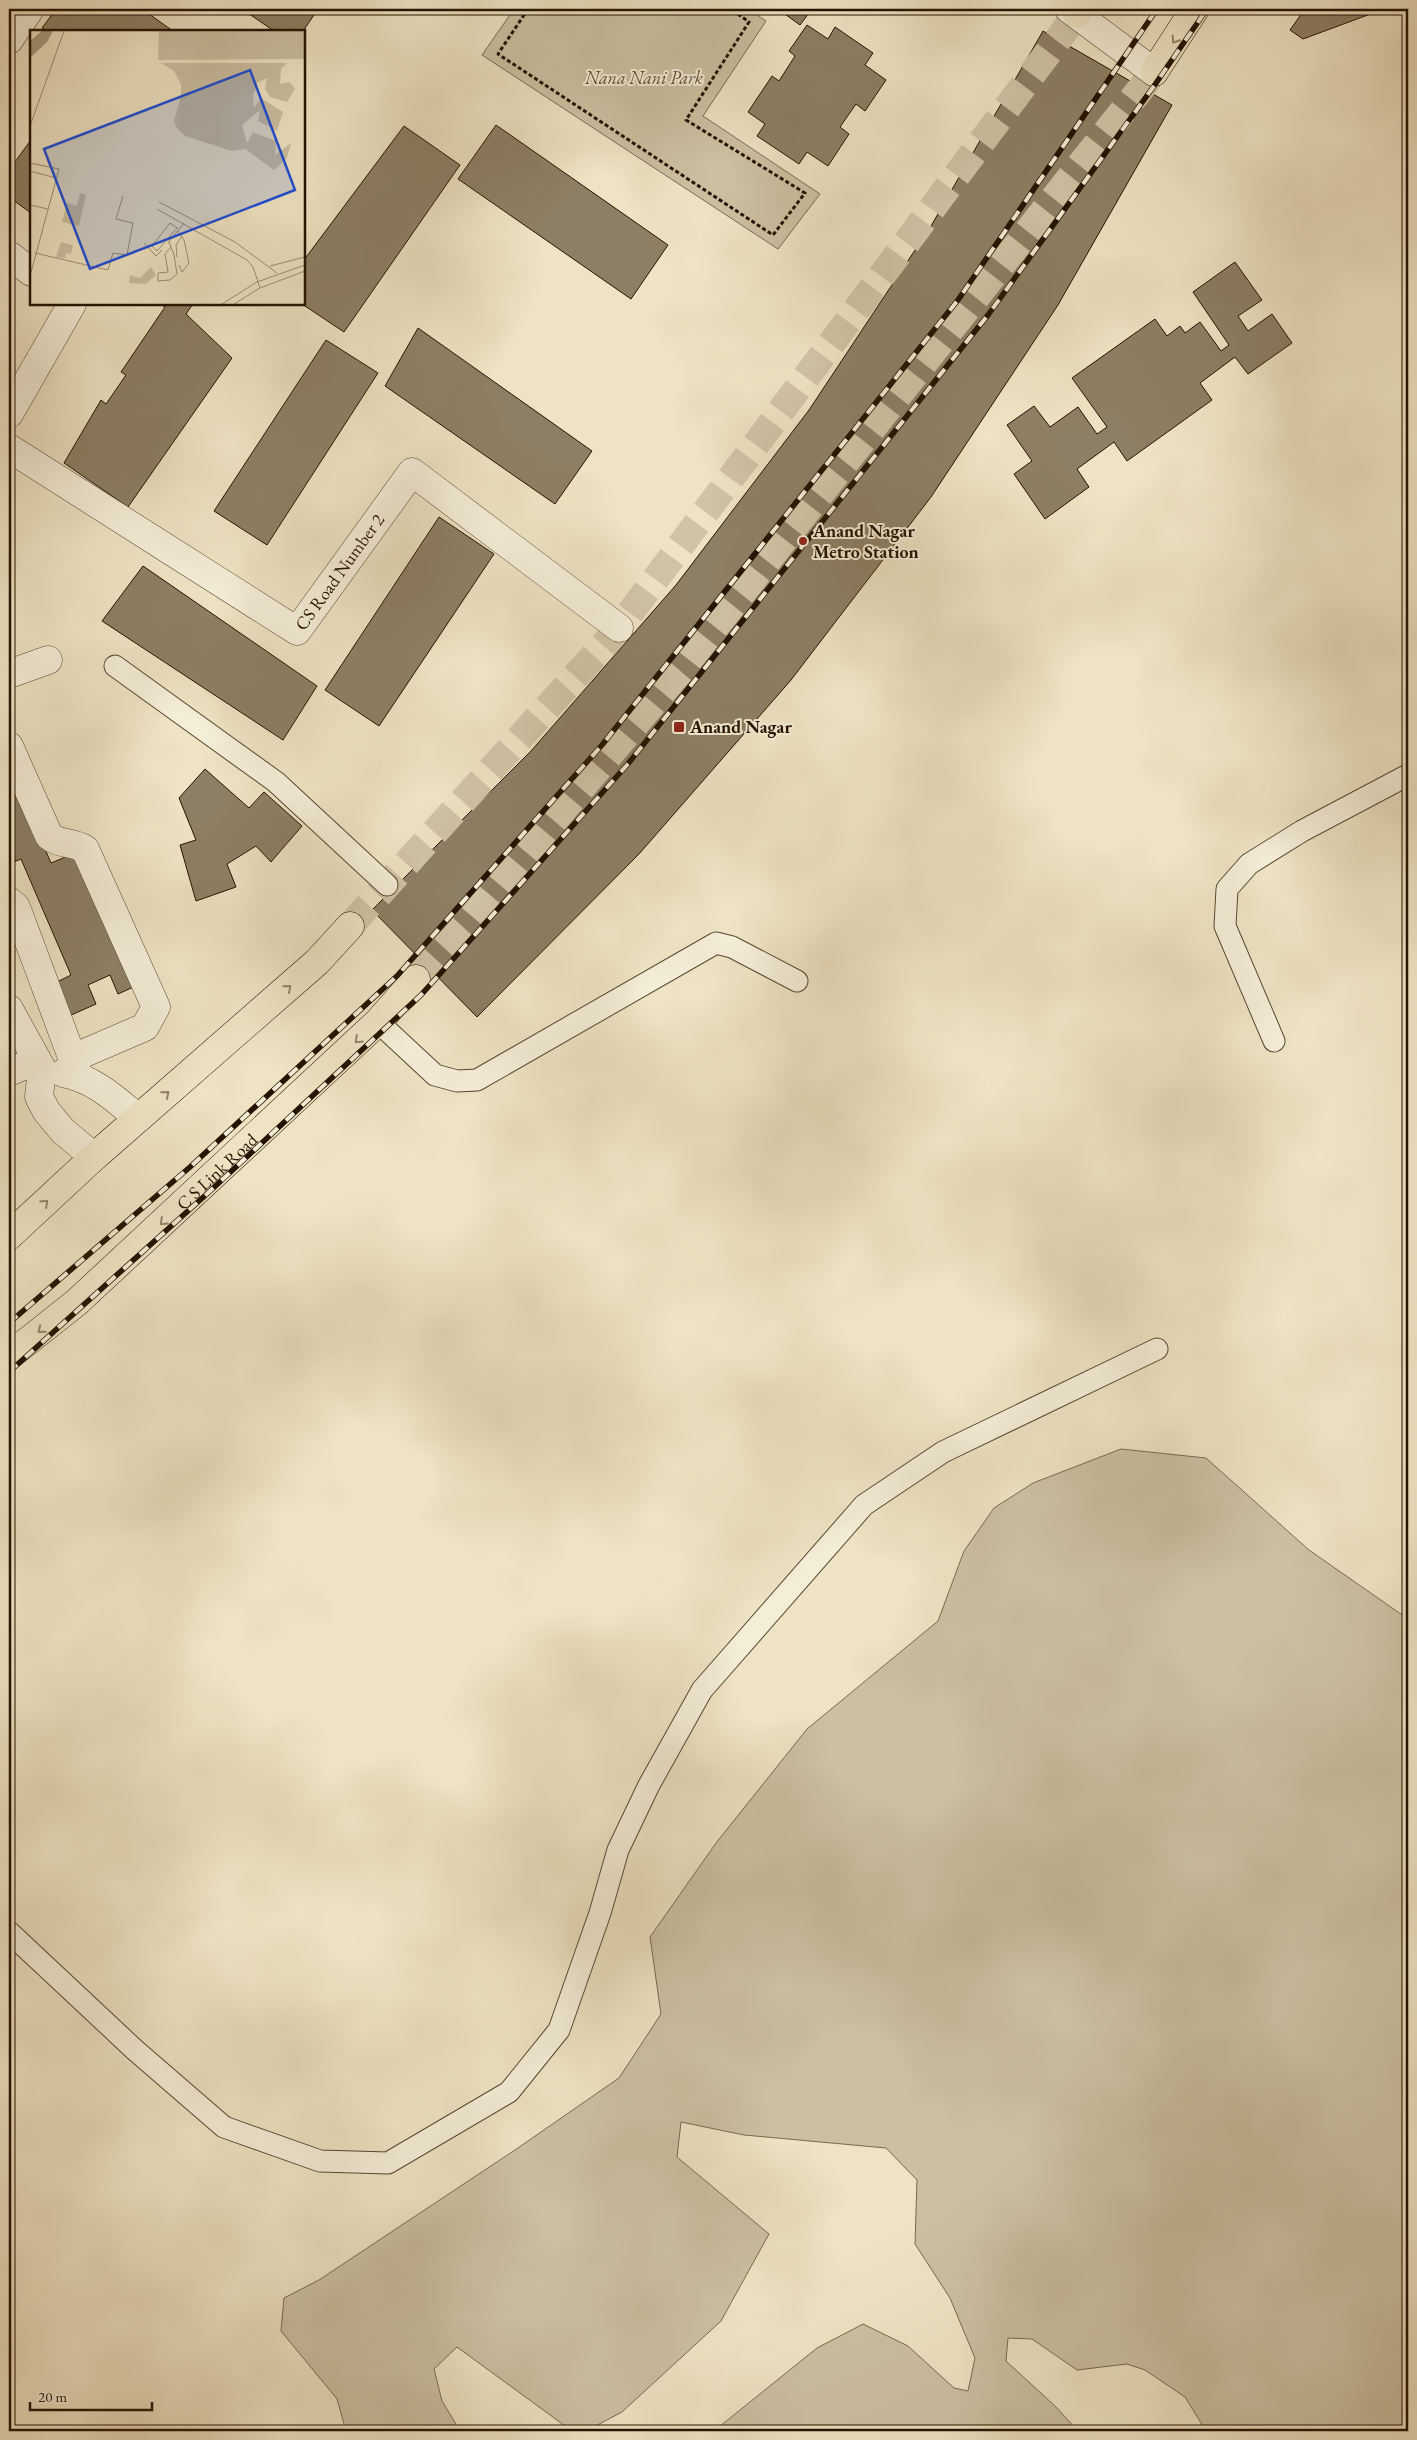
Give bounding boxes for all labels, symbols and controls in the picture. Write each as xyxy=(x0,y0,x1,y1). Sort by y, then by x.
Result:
inset map xyxy=(30,30,305,305)
one-way arrow xyxy=(1172,35,1181,44)
park label: Nana Nani Park xyxy=(584,66,703,89)
street label: CS Road Number 2 xyxy=(289,509,389,635)
place label: Anand Nagar Metro Station xyxy=(812,519,919,563)
marker: Anand Nagar Metro Station xyxy=(797,535,809,547)
place label: Anand Nagar xyxy=(689,715,792,738)
marker: Anand Nagar xyxy=(672,720,686,734)
one-way arrow xyxy=(283,984,292,993)
one-way arrow xyxy=(355,1034,364,1043)
one-way arrow xyxy=(160,1091,169,1100)
street label: C S Link Road xyxy=(171,1127,263,1215)
one-way arrow xyxy=(39,1200,48,1209)
one-way arrow xyxy=(159,1216,168,1225)
one-way arrow xyxy=(38,1324,47,1332)
scale bar xyxy=(30,2380,152,2412)
text: 20 m xyxy=(38,2387,67,2406)

